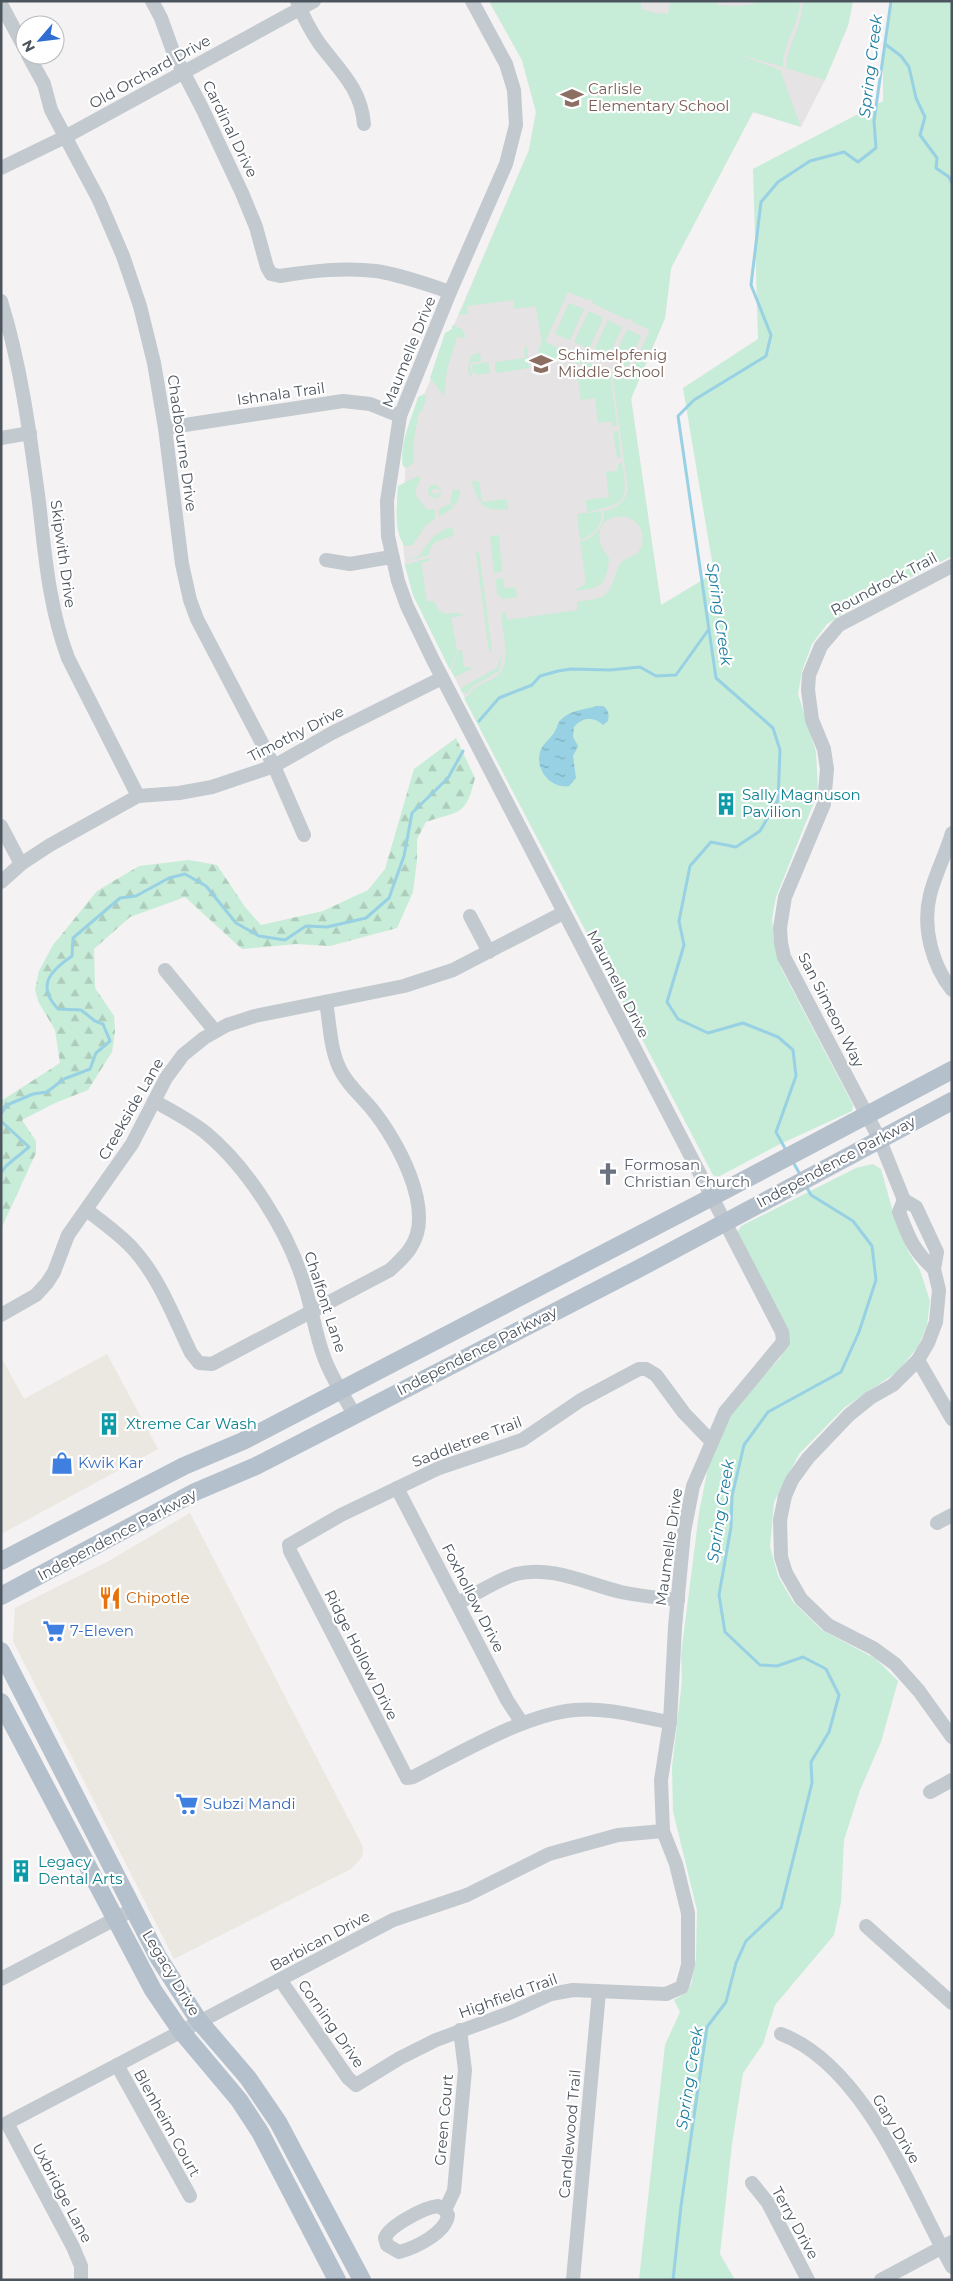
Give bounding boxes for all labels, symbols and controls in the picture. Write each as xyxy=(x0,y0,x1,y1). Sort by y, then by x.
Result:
water label: Spring Creek xyxy=(855,12,886,119)
north arrow xyxy=(15,15,65,65)
street label: Old Orchard Drive xyxy=(86,30,214,113)
text: N xyxy=(18,37,39,55)
street label: Cardinal Drive xyxy=(199,77,262,180)
place label: Carlisle Elementary School xyxy=(588,79,729,115)
school or university icon: Carlisle Elementary School xyxy=(559,85,585,111)
street label: Maumelle Drive xyxy=(378,293,440,410)
place label: Schimelpfenig Middle School xyxy=(558,345,667,381)
school or university icon: Schimelpfenig Middle School xyxy=(528,351,554,377)
street label: Chadbourne Drive xyxy=(163,373,201,512)
street label: Ishnala Trail xyxy=(236,378,326,409)
street label: Skipwith Drive xyxy=(47,499,80,609)
street label: Roundrock Trail xyxy=(827,548,940,620)
water label: Spring Creek xyxy=(703,561,736,668)
street label: Timothy Drive xyxy=(245,701,347,766)
place label: Sally Magnuson Pavilion xyxy=(742,785,861,821)
building icon: Sally Magnuson Pavilion xyxy=(713,791,739,817)
street label: Maumelle Drive xyxy=(583,927,654,1041)
street label: San Simeon Way xyxy=(794,949,869,1071)
street label: Creekside Lane xyxy=(94,1054,167,1163)
street label: Independence Parkway xyxy=(753,1111,919,1212)
place label: Formosan Christian Church xyxy=(624,1155,750,1191)
church icon: Formosan Christian Church xyxy=(595,1161,621,1187)
street label: Chalfont Lane xyxy=(300,1249,351,1355)
street label: Independence Parkway xyxy=(393,1301,561,1399)
building icon: Xtreme Car Wash xyxy=(96,1411,122,1437)
street label: Saddletree Trail xyxy=(409,1412,524,1471)
place label: Xtreme Car Wash xyxy=(126,1414,257,1433)
shop icon: Kwik Kar xyxy=(49,1450,75,1476)
place label: Kwik Kar xyxy=(78,1453,144,1472)
water label: Spring Creek xyxy=(703,1457,738,1564)
street label: Independence Parkway xyxy=(34,1484,200,1585)
street label: Maumelle Drive xyxy=(651,1487,686,1607)
street label: Foxhollow Drive xyxy=(438,1540,509,1655)
restaurant icon: Chipotle xyxy=(97,1585,123,1611)
street label: Ridge Hollow Drive xyxy=(320,1586,403,1723)
place label: Chipotle xyxy=(126,1588,190,1607)
supermarket icon: 7-Eleven xyxy=(41,1618,67,1644)
place label: 7-Eleven xyxy=(70,1621,134,1640)
supermarket icon: Subzi Mandi xyxy=(174,1791,200,1817)
place label: Subzi Mandi xyxy=(203,1794,296,1813)
place label: Legacy Dental Arts xyxy=(38,1852,123,1888)
building icon: Legacy Dental Arts xyxy=(8,1858,34,1884)
street label: Barbican Drive xyxy=(266,1906,373,1975)
street label: Legacy Drive xyxy=(138,1926,204,2019)
street label: Highfield Trail xyxy=(456,1969,560,2022)
street label: Corning Drive xyxy=(294,1976,369,2072)
water label: Spring Creek xyxy=(672,2024,707,2131)
street label: Blenheim Court xyxy=(130,2066,205,2180)
street label: Candlewood Trail xyxy=(554,2069,585,2199)
street label: Green Court xyxy=(430,2073,457,2166)
street label: Gary Drive xyxy=(868,2091,925,2167)
street label: Uxbridge Lane xyxy=(28,2140,97,2246)
street label: Terry Drive xyxy=(768,2183,823,2262)

